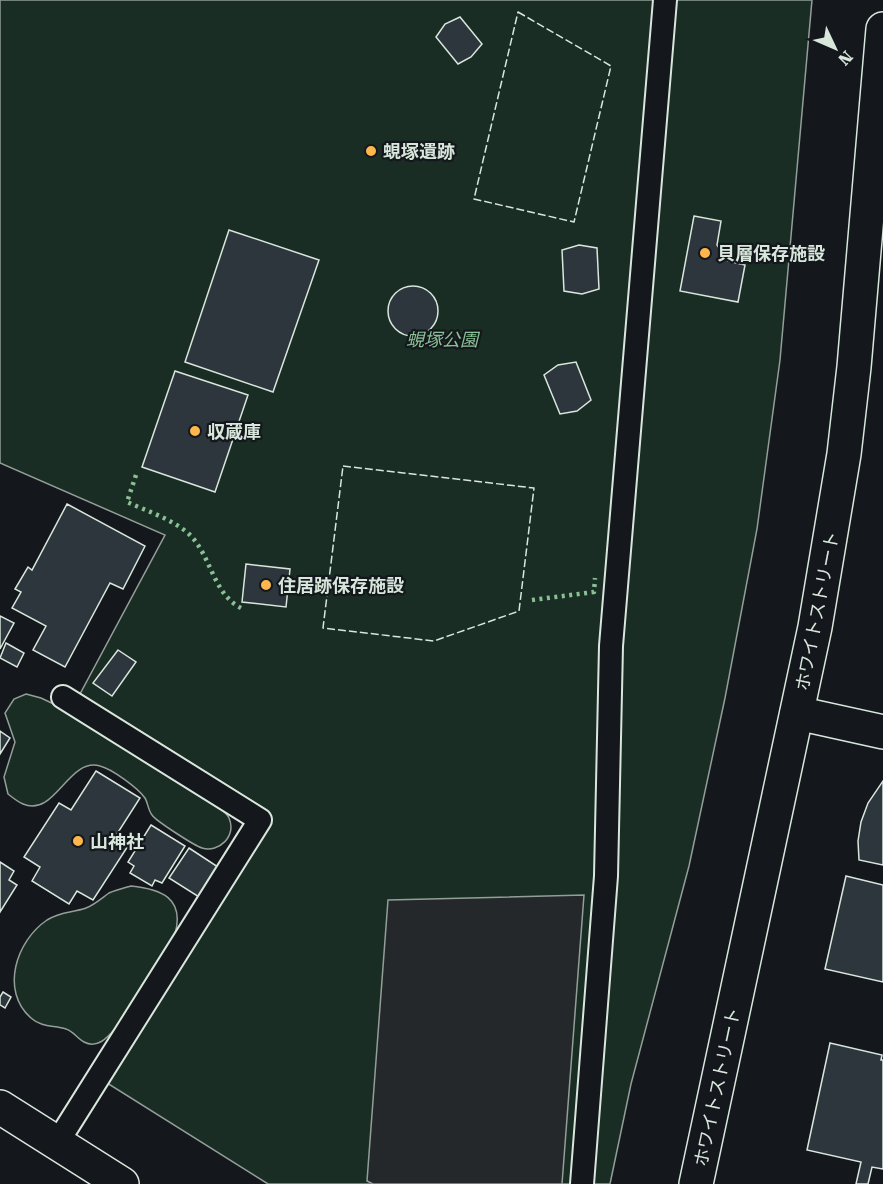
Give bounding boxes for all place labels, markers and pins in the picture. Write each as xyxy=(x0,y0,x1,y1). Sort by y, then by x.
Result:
place label: 蜆塚遺跡 xyxy=(383,141,455,162)
marker: 蜆塚遺跡 xyxy=(364,144,378,158)
place label: 貝層保存施設 xyxy=(717,243,825,264)
marker: 貝層保存施設 xyxy=(698,246,712,260)
place label: 収蔵庫 xyxy=(207,421,261,442)
marker: 収蔵庫 xyxy=(188,424,202,438)
place label: 住居跡保存施設 xyxy=(278,575,404,596)
marker: 住居跡保存施設 xyxy=(259,578,273,592)
place label: 山神社 xyxy=(90,831,144,852)
marker: 山神社 xyxy=(71,834,85,848)

